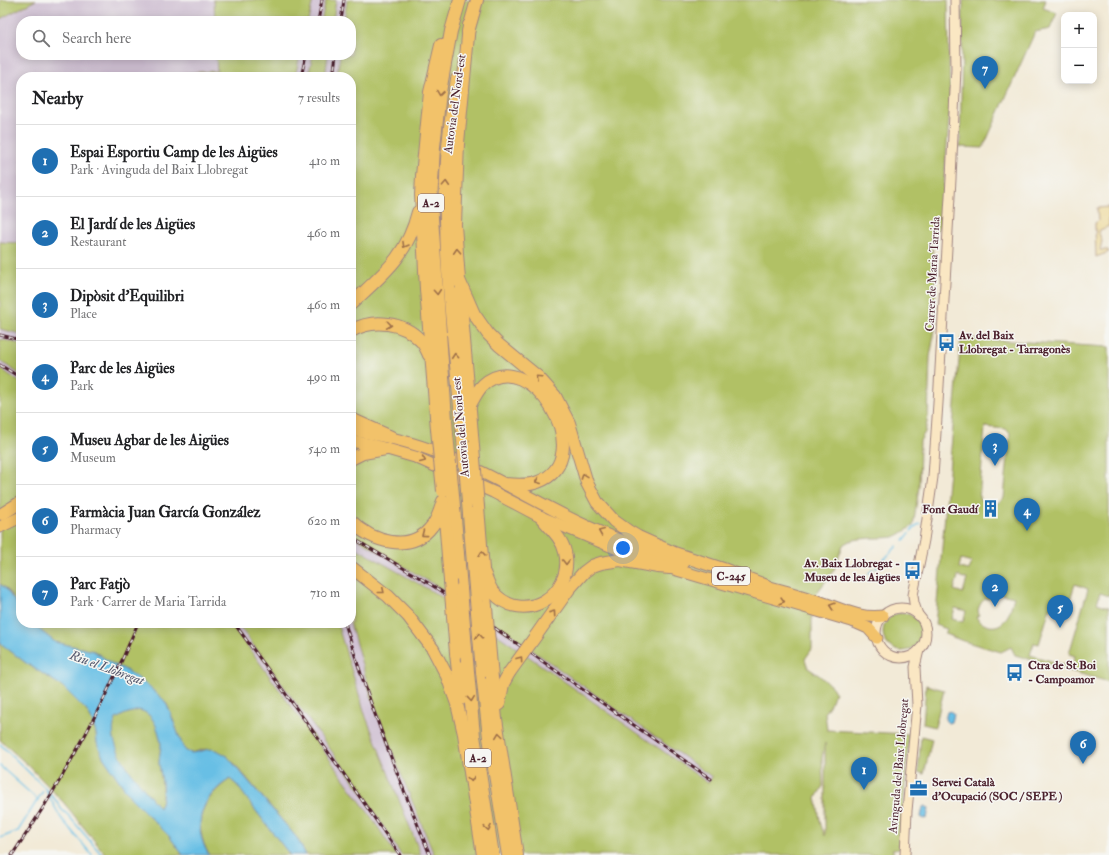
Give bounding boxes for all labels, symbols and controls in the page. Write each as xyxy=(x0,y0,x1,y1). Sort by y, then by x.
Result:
map controls xyxy=(1061,12,1097,84)
button: + xyxy=(1061,12,1097,48)
search box xyxy=(16,16,356,60)
icon: search xyxy=(30,27,52,49)
text: Search here xyxy=(62,29,131,48)
button: − xyxy=(1061,48,1097,84)
street label: Autovia del Nord-est xyxy=(440,53,469,156)
pin: 7 xyxy=(972,56,998,89)
text: Nearby xyxy=(32,88,83,109)
text: 7 results xyxy=(298,90,340,106)
one-way arrow xyxy=(436,90,445,96)
text: Espai Esportiu Camp de les Aigües xyxy=(70,143,278,162)
text: 1 xyxy=(43,153,47,169)
text: 410 m xyxy=(309,153,340,169)
text: Park · Avinguda del Baix Llobregat xyxy=(70,162,248,178)
one-way arrow xyxy=(442,181,451,187)
road number: A-2 xyxy=(418,194,444,212)
text: El Jardí de les Aigües xyxy=(70,215,195,234)
street label: Carrer de Maria Tarrida xyxy=(922,215,944,332)
text: 2 xyxy=(42,225,48,241)
text: 460 m xyxy=(307,225,340,241)
text: Restaurant xyxy=(70,234,126,250)
one-way arrow xyxy=(403,241,410,248)
one-way arrow xyxy=(453,248,461,254)
text: Dipòsit d'Equilibri xyxy=(70,287,184,306)
one-way arrow xyxy=(433,289,442,295)
text: 3 xyxy=(43,297,48,313)
text: 460 m xyxy=(307,297,340,313)
text: Place xyxy=(70,306,97,322)
one-way arrow xyxy=(385,320,392,329)
place label: Av. del Baix Llobregat - Tarragonès xyxy=(958,328,1070,357)
bus stop icon: Av. del Baix Llobregat - Tarragonès xyxy=(936,332,956,352)
one-way arrow xyxy=(451,352,460,359)
text: Parc de les Aigües xyxy=(70,359,175,378)
text: 4 xyxy=(41,369,49,385)
text: 490 m xyxy=(307,369,340,385)
street label: Autovia del Nord-est xyxy=(449,376,473,479)
one-way arrow xyxy=(536,376,543,383)
text: Park xyxy=(70,378,94,394)
text: Museu Agbar de les Aigües xyxy=(70,431,229,450)
pin: 3 xyxy=(982,433,1008,466)
text: 5 xyxy=(42,441,48,457)
text: 540 m xyxy=(308,441,340,457)
text: Museum xyxy=(70,450,116,466)
one-way arrow xyxy=(419,456,426,464)
one-way arrow xyxy=(581,473,589,480)
one-way arrow xyxy=(535,477,542,485)
pin: 4 xyxy=(1014,498,1040,531)
building icon: Font Gaudí xyxy=(981,499,1001,519)
place label: Font Gaudí xyxy=(922,502,980,517)
text: Farmàcia Juan García González xyxy=(70,503,260,522)
text: 6 xyxy=(42,513,48,529)
text: 620 m xyxy=(307,513,340,529)
text: Pharmacy xyxy=(70,522,121,538)
one-way arrow xyxy=(422,529,429,536)
one-way arrow xyxy=(598,529,605,537)
your location xyxy=(613,538,633,558)
one-way arrow xyxy=(478,551,487,557)
place label: Av. Baix Llobregat - Museu de les Aigües xyxy=(803,556,900,585)
one-way arrow xyxy=(562,559,570,565)
bus stop icon: Av. Baix Llobregat - Museu de les Aigües xyxy=(903,560,923,580)
road number: C-245 xyxy=(712,567,750,585)
pin: 2 xyxy=(982,574,1008,607)
text: Parc Fatjò xyxy=(70,575,130,594)
text: 7 xyxy=(42,585,48,601)
text: 710 m xyxy=(310,585,340,601)
one-way arrow xyxy=(377,587,384,594)
text: Park · Carrer de Maria Tarrida xyxy=(70,594,226,610)
pin: 5 xyxy=(1047,595,1073,628)
one-way arrow xyxy=(778,596,785,605)
one-way arrow xyxy=(828,602,835,610)
one-way arrow xyxy=(548,610,555,617)
one-way arrow xyxy=(475,633,484,639)
water label: Riu el Llobregat xyxy=(67,647,148,689)
one-way arrow xyxy=(515,656,522,663)
place label: Ctra de St Boi - Campoamor xyxy=(1028,658,1097,687)
bus stop icon: Ctra de St Boi - Campoamor xyxy=(1005,662,1025,682)
one-way arrow xyxy=(466,696,475,702)
street label: Avinguda del Baix Llobregat xyxy=(886,698,912,835)
pin: 6 xyxy=(1070,731,1096,764)
one-way arrow xyxy=(495,732,504,738)
road number: A-2 xyxy=(465,749,491,767)
pin: 1 xyxy=(851,757,877,790)
place label: Servei Català d'Ocupació (SOC / SEPE ) xyxy=(932,775,1062,804)
one-way arrow xyxy=(466,776,475,782)
office icon: Servei Català d'Ocupació (SOC / SEPE ) xyxy=(909,779,929,799)
one-way arrow xyxy=(483,825,492,831)

